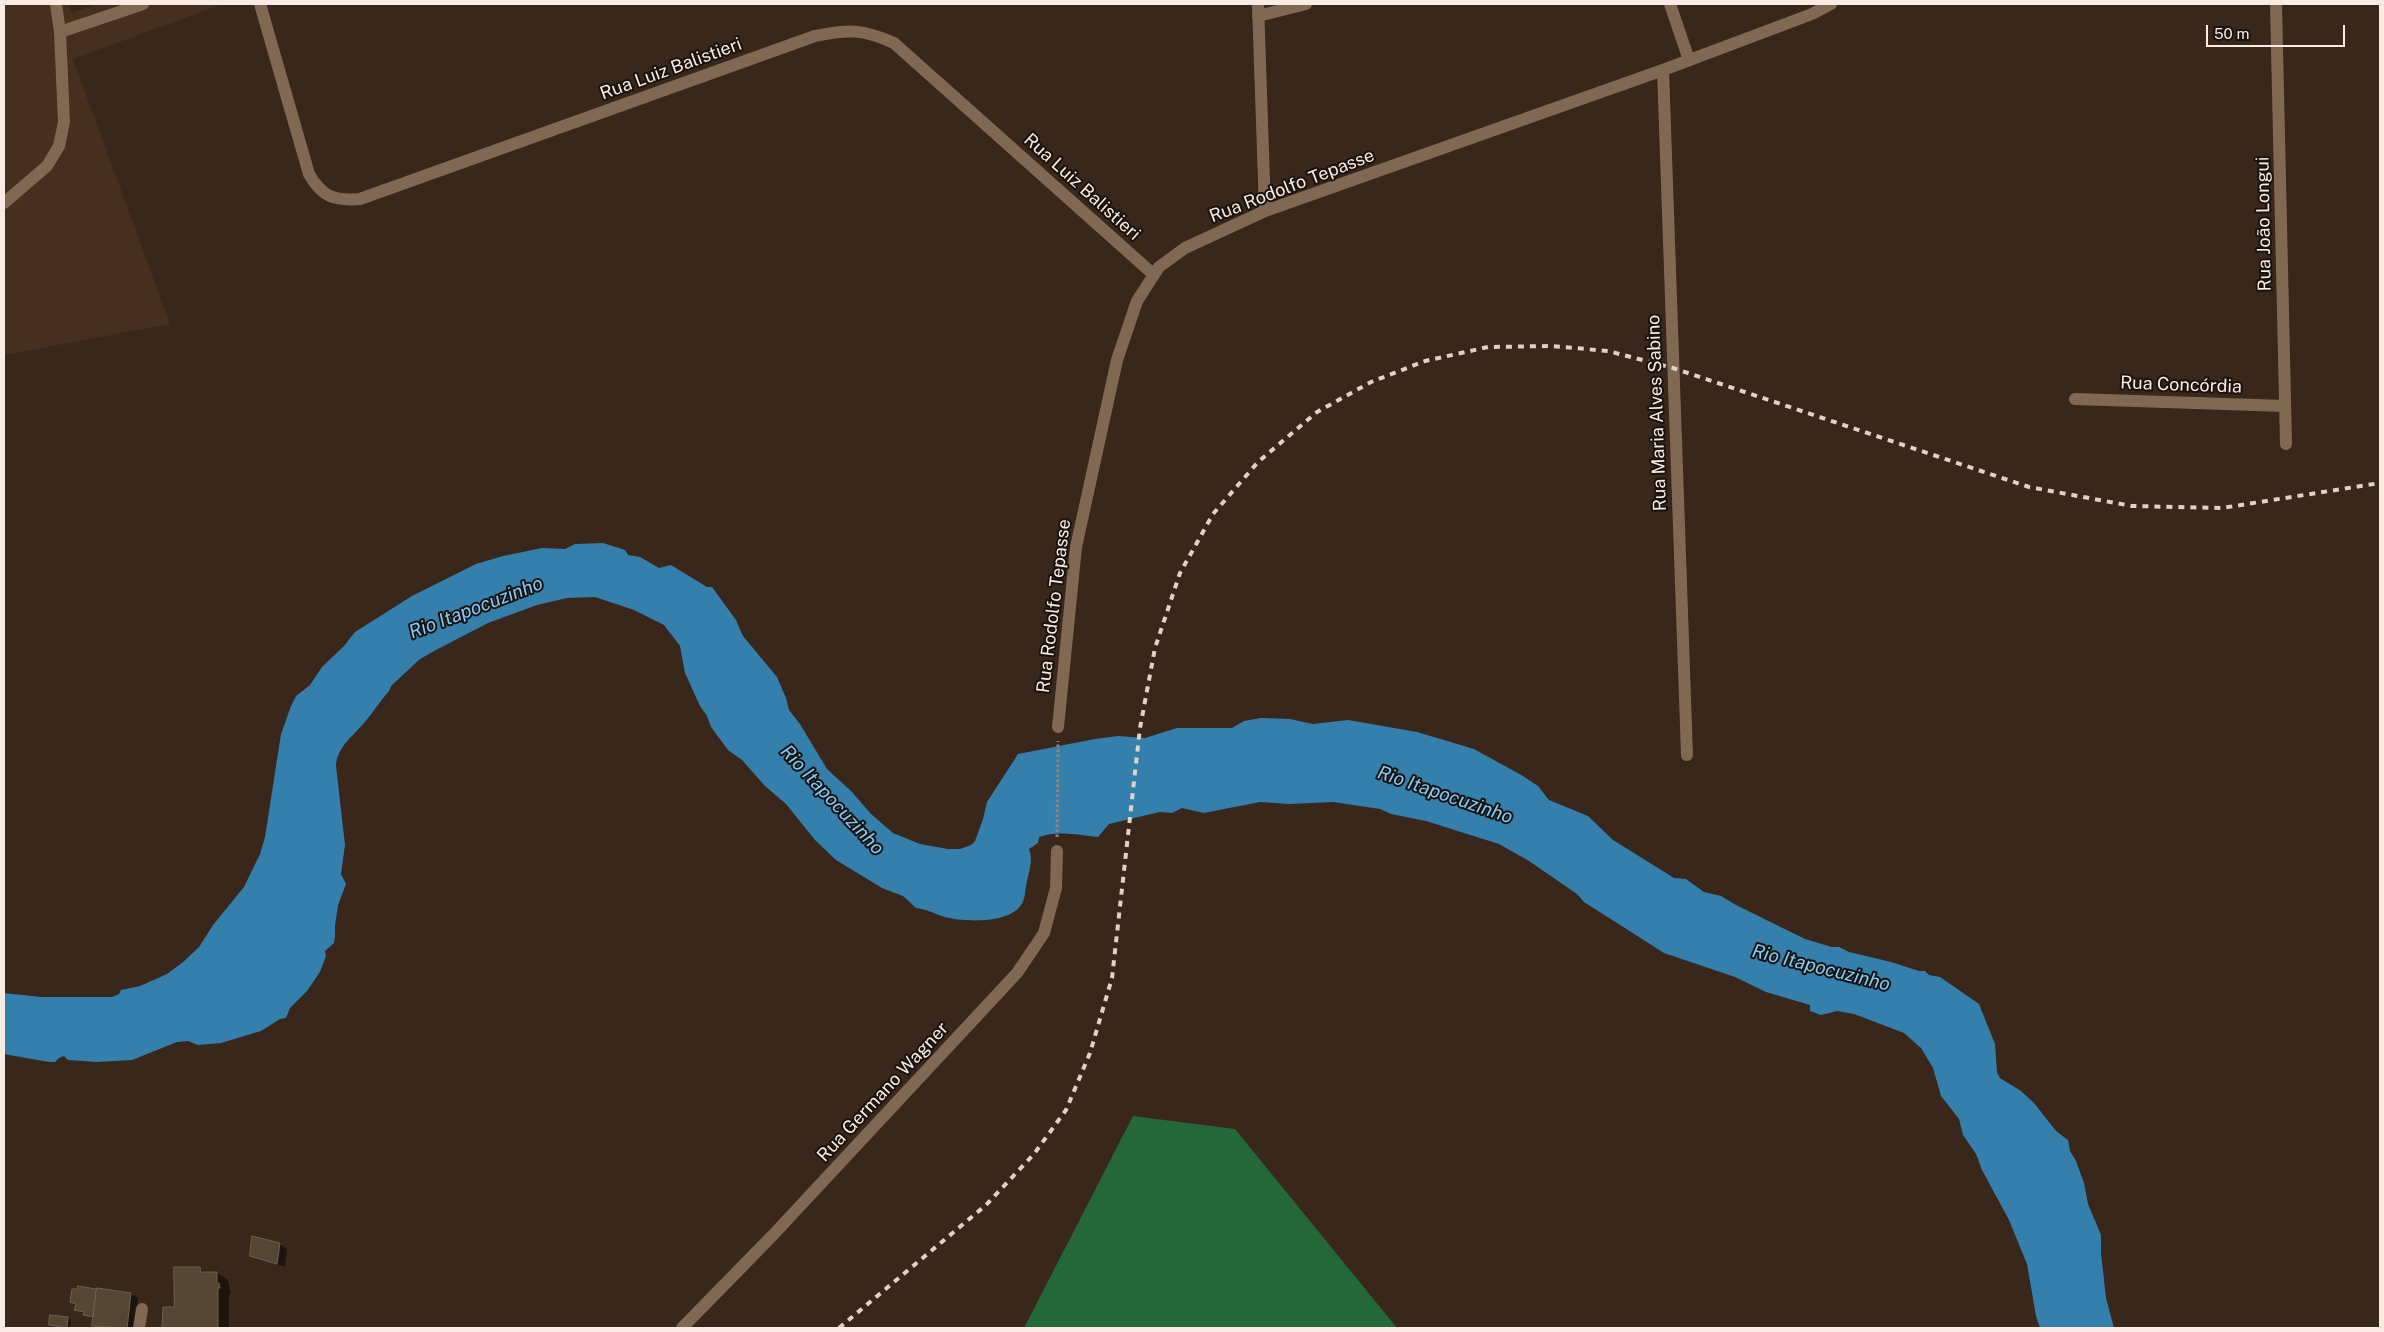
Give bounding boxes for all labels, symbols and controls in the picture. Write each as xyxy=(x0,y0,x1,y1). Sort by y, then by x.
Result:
scale bar xyxy=(2209,15,2348,47)
text: 50 m xyxy=(2214,25,2249,42)
street label: Rua Luiz Balistieri xyxy=(597,33,745,105)
street label: Rua Luiz Balistieri xyxy=(1019,129,1145,245)
street label: Rua Rodolfo Tepasse xyxy=(1207,145,1377,227)
street label: Rua João Longui xyxy=(2252,156,2276,292)
street label: Rua Maria Alves Sabino xyxy=(1643,314,1671,512)
street label: Rua Concórdia xyxy=(2120,372,2242,398)
street label: Rua Rodolfo Tepasse xyxy=(1033,518,1075,694)
water label: Rio Itapocuzinho xyxy=(406,572,546,644)
water label: Rio Itapocuzinho xyxy=(775,741,889,859)
water label: Rio Itapocuzinho xyxy=(1374,761,1516,829)
water label: Rio Itapocuzinho xyxy=(1750,940,1892,996)
street label: Rua Germano Wagner xyxy=(813,1018,953,1166)

